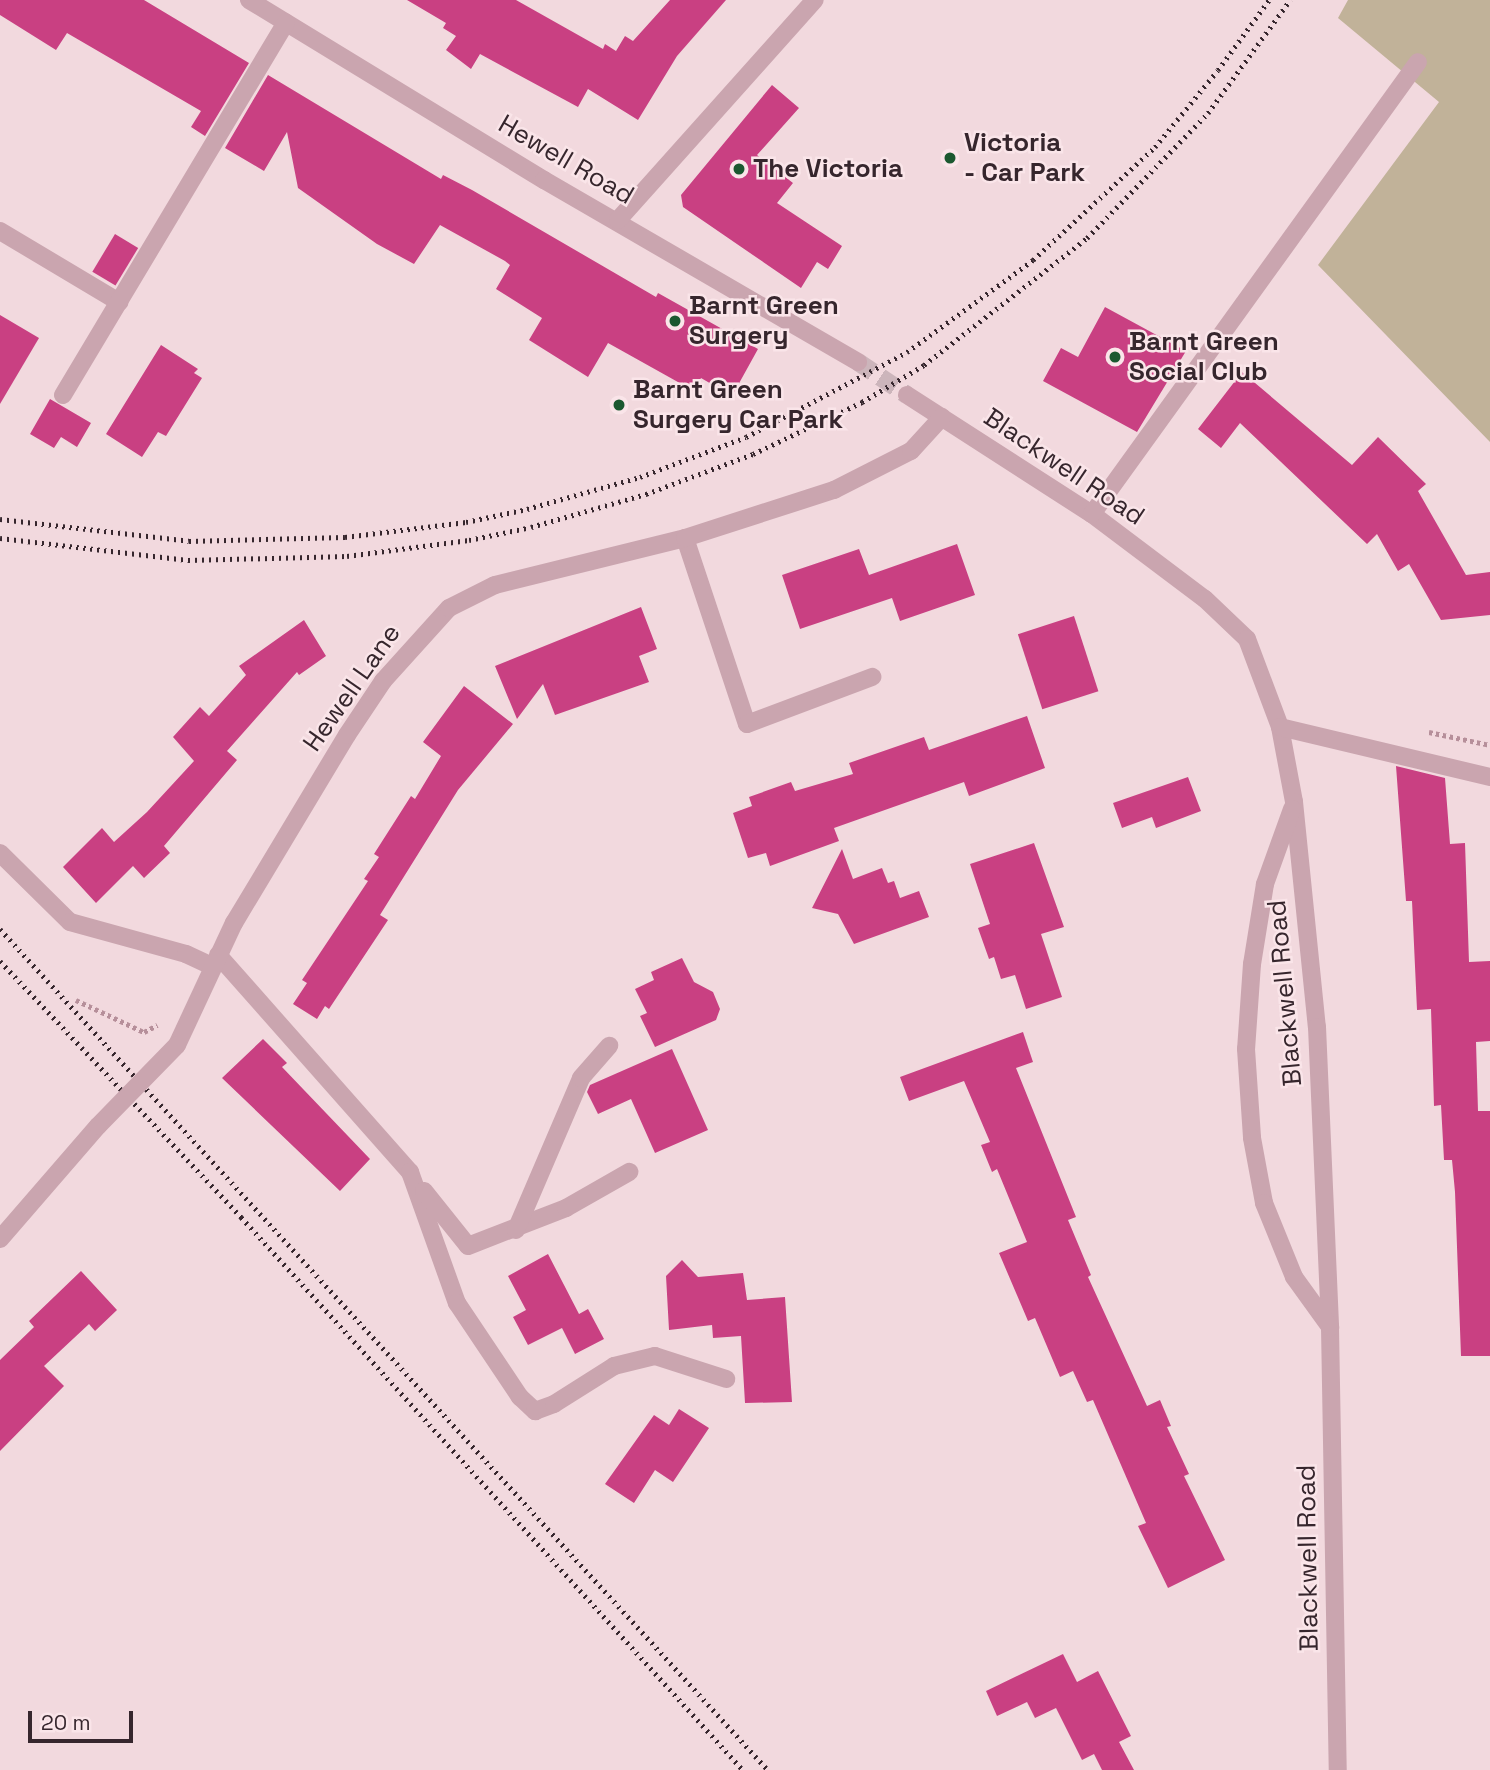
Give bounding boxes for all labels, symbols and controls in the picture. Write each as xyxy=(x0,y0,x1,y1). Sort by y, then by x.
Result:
street label: Hewell Road xyxy=(493,109,639,211)
place label: Victoria - Car Park xyxy=(964,127,1086,188)
marker: Victoria - Car Park xyxy=(942,150,958,166)
place label: The Victoria xyxy=(753,153,903,185)
marker: The Victoria xyxy=(731,161,747,177)
place label: Barnt Green Surgery xyxy=(689,290,839,352)
marker: Barnt Green Surgery xyxy=(667,313,683,329)
place label: Barnt Green Social Club xyxy=(1129,326,1279,388)
marker: Barnt Green Social Club xyxy=(1107,349,1123,365)
place label: Barnt Green Surgery Car Park xyxy=(633,374,843,436)
marker: Barnt Green Surgery Car Park xyxy=(611,397,627,413)
street label: Blackwell Road xyxy=(978,402,1150,532)
street label: Hewell Lane xyxy=(297,618,407,758)
street label: Blackwell Road xyxy=(1261,899,1309,1087)
street label: Blackwell Road xyxy=(1291,1464,1325,1652)
scale bar xyxy=(32,1696,136,1740)
text: 20 m xyxy=(41,1709,91,1736)

